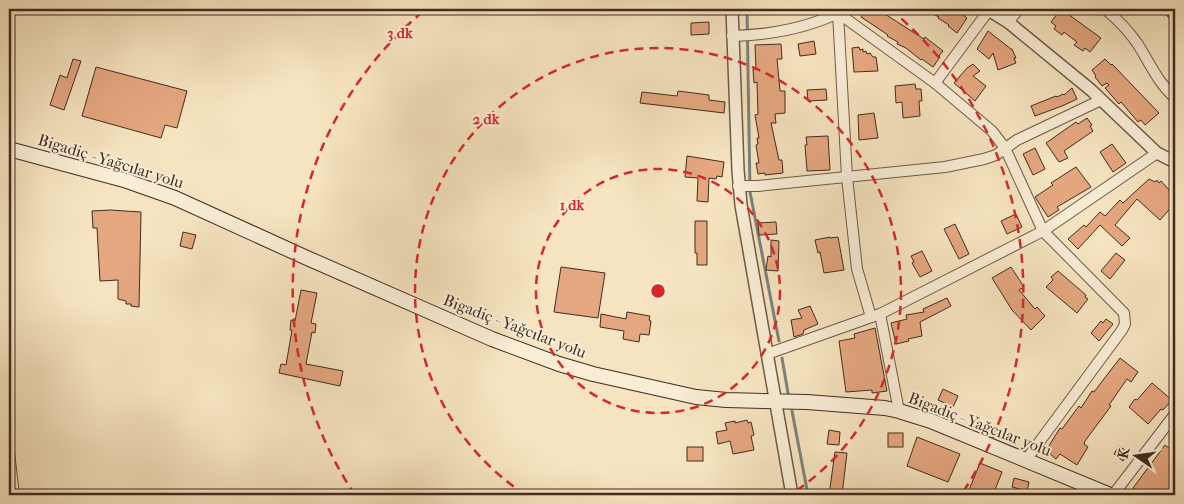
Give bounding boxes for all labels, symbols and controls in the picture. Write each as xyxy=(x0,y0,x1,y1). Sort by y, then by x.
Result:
text: 3 dk xyxy=(387,24,414,42)
text: 2 dk xyxy=(473,110,501,128)
street label: Bigadiç - Yağcılar yolu xyxy=(36,130,186,192)
text: 1 dk xyxy=(560,196,586,214)
centre of rings xyxy=(649,282,667,300)
street label: Bigadiç - Yağcılar yolu xyxy=(441,290,589,362)
street label: Bigadiç - Yağcılar yolu xyxy=(906,388,1054,460)
north arrow xyxy=(1112,432,1162,482)
text: K xyxy=(1114,446,1133,460)

